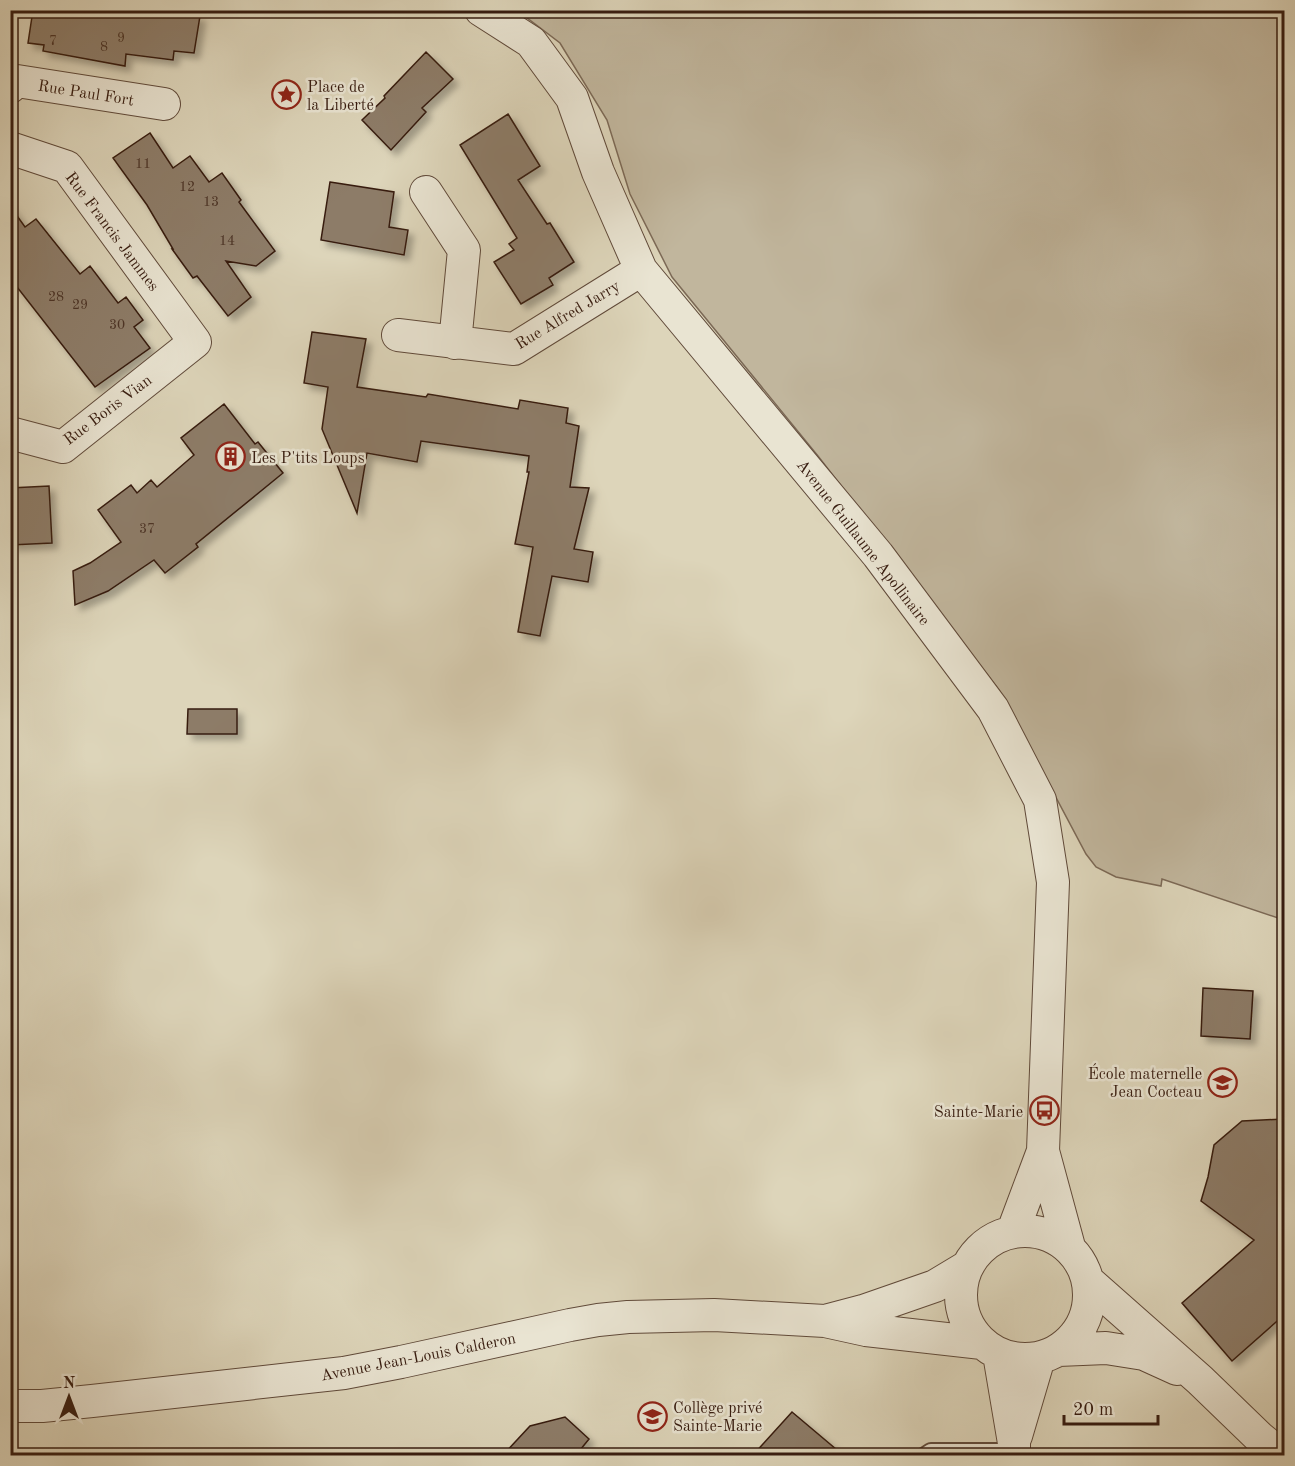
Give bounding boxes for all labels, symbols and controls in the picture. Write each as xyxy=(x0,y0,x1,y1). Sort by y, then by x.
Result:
house number: 9 xyxy=(117,31,125,45)
house number: 7 xyxy=(49,34,57,48)
house number: 8 xyxy=(100,40,108,54)
street label: Rue Paul Fort xyxy=(37,78,135,110)
place icon: Place de la Liberté xyxy=(270,79,302,111)
place label: Place de la Liberté xyxy=(307,80,374,114)
house number: 11 xyxy=(135,157,151,171)
street label: Rue Francis Jammes xyxy=(61,170,161,295)
house number: 12 xyxy=(179,180,195,194)
house number: 13 xyxy=(203,195,219,209)
house number: 14 xyxy=(219,234,235,248)
street label: Rue Alfred Jarry xyxy=(513,278,623,353)
house number: 28 xyxy=(48,290,64,304)
house number: 29 xyxy=(72,298,88,312)
house number: 30 xyxy=(109,318,125,332)
street label: Rue Boris Vian xyxy=(61,372,155,449)
building icon: Les P'tits Loups xyxy=(214,441,246,473)
place label: Les P'tits Loups xyxy=(251,451,365,467)
street label: Avenue Guillaume Apollinaire xyxy=(793,457,932,629)
house number: 37 xyxy=(139,522,155,536)
place label: École maternelle Jean Cocteau xyxy=(1088,1063,1202,1101)
school or university icon: École maternelle Jean Cocteau xyxy=(1207,1066,1239,1098)
bus stop icon: Sainte-Marie xyxy=(1028,1095,1060,1127)
place label: Sainte-Marie xyxy=(934,1105,1023,1121)
street label: Avenue Jean-Louis Calderon xyxy=(319,1331,518,1385)
north arrow xyxy=(39,1367,99,1427)
text: N xyxy=(63,1376,76,1392)
scale bar xyxy=(1064,1388,1158,1426)
school or university icon: Collège privé Sainte-Marie xyxy=(636,1400,668,1432)
place label: Collège privé Sainte-Marie xyxy=(673,1401,762,1435)
text: 20 m xyxy=(1073,1401,1113,1419)

